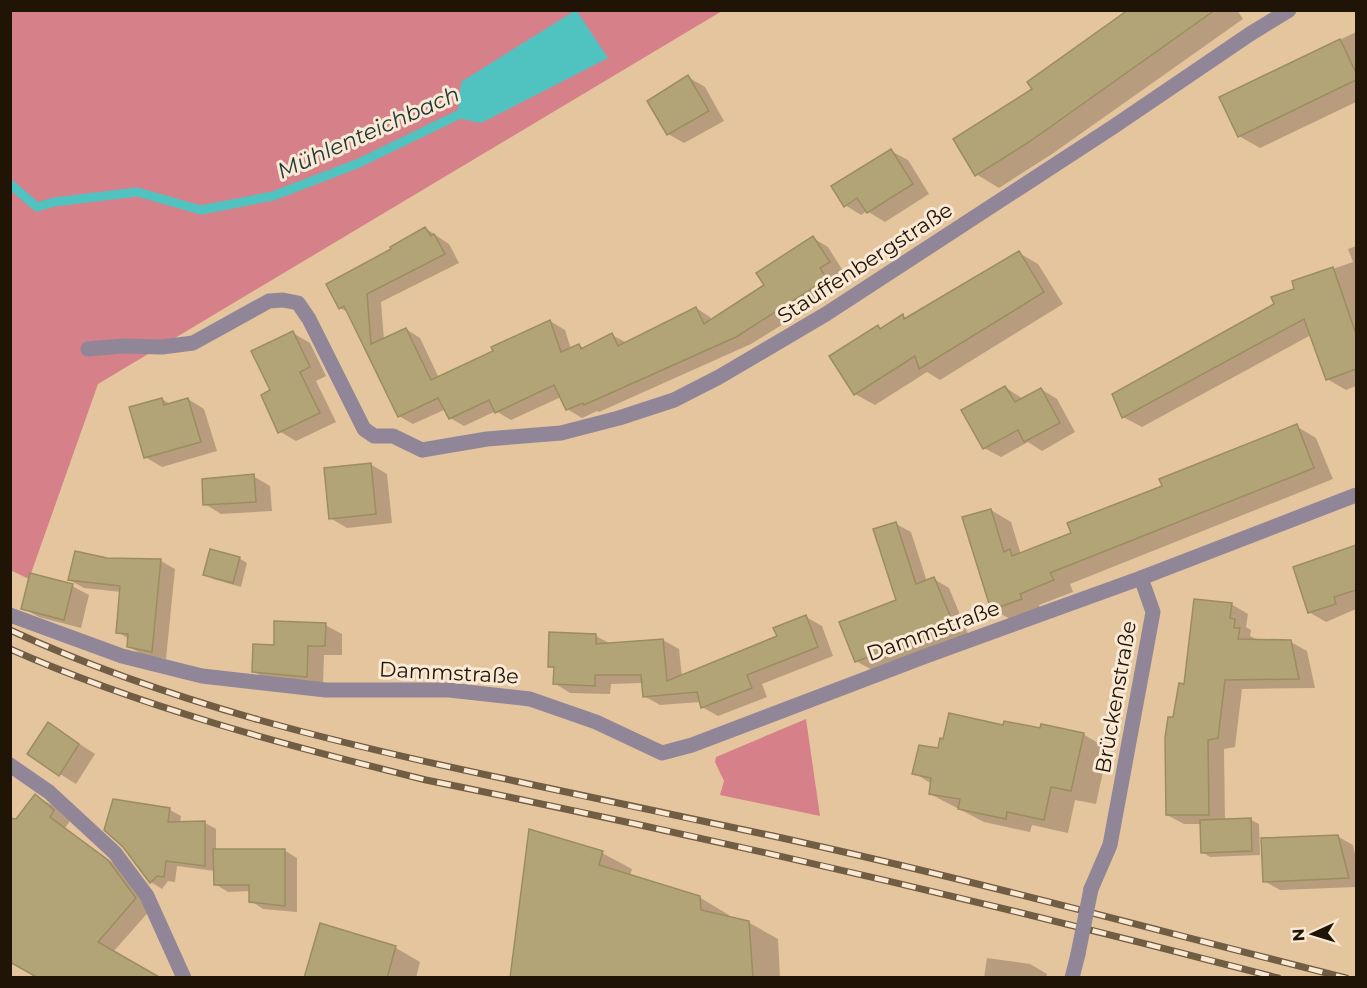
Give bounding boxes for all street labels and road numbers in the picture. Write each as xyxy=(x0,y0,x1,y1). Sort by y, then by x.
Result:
street label: Stauffenbergstraße xyxy=(773,197,957,328)
street label: Dammstraße xyxy=(863,595,1003,666)
street label: Brückenstraße xyxy=(1090,619,1141,775)
street label: Dammstraße xyxy=(379,656,519,689)

